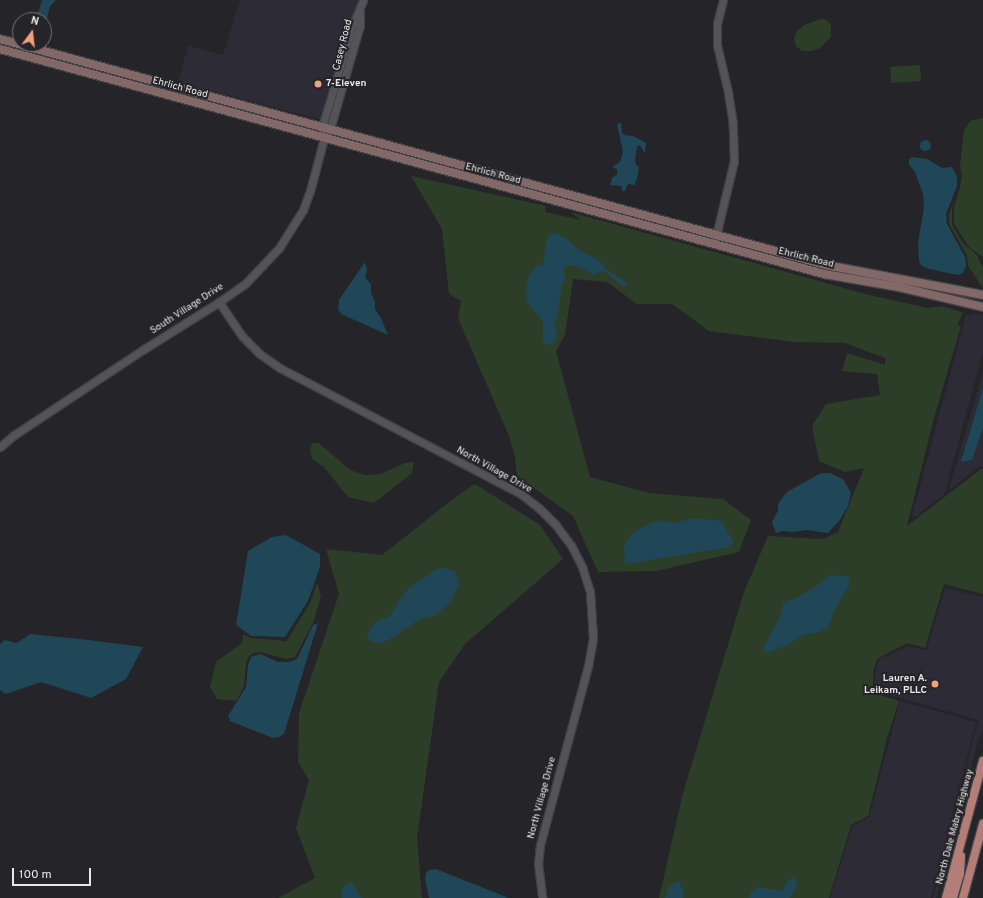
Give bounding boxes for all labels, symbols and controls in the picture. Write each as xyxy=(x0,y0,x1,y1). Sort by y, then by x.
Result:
north arrow xyxy=(12,12,52,52)
text: N xyxy=(29,14,40,29)
street label: Casey Road xyxy=(331,18,355,72)
street label: Ehrlich Road xyxy=(151,75,209,101)
place label: 7-Eleven xyxy=(326,78,366,90)
marker: 7-Eleven xyxy=(313,79,323,89)
street label: Ehrlich Road xyxy=(464,161,522,187)
street label: Ehrlich Road xyxy=(777,245,835,271)
street label: South Village Drive xyxy=(148,281,226,337)
street label: North Village Drive xyxy=(454,444,534,496)
place label: Lauren A. Leikam, PLLC xyxy=(864,672,927,696)
marker: Lauren A. Leikam, PLLC xyxy=(930,679,940,689)
street label: North Village Drive xyxy=(525,755,559,841)
street label: North Dale Mabry Highway xyxy=(934,768,976,886)
scale bar xyxy=(14,860,93,886)
text: 100 m xyxy=(19,867,52,883)

